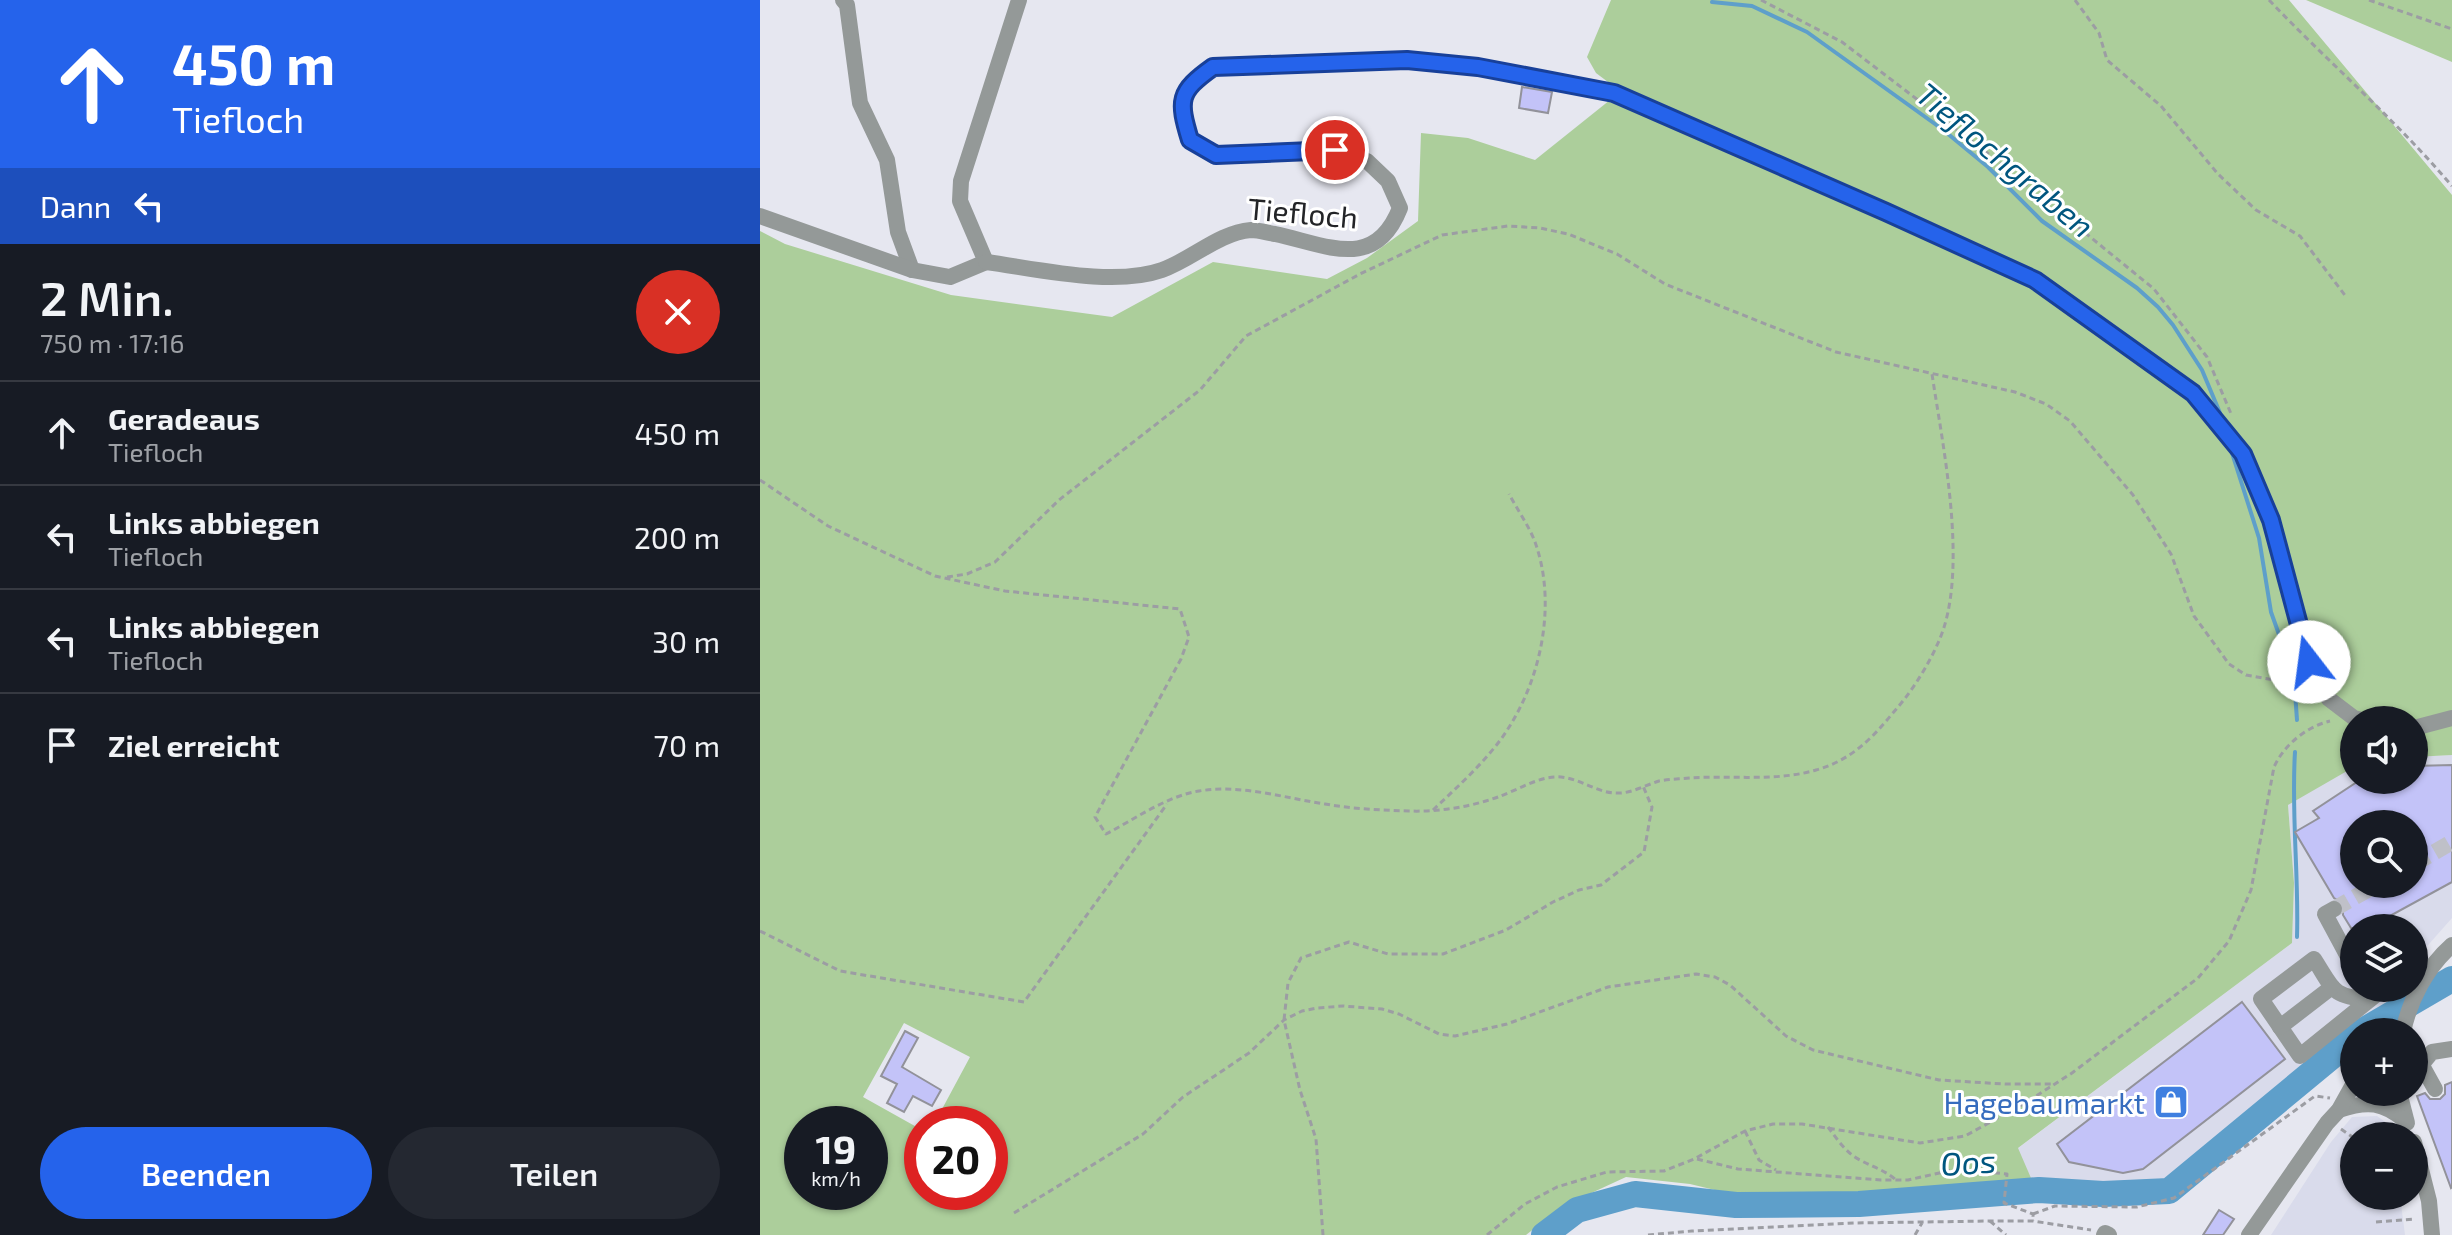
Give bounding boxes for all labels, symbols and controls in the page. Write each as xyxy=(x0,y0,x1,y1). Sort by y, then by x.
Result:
text: 450 m xyxy=(172,29,335,96)
icon: ahead xyxy=(40,32,144,136)
water label: Tieflochgraben xyxy=(1909,74,2102,245)
text: Tiefloch xyxy=(172,97,304,140)
pin xyxy=(1301,116,1369,184)
icon: arrive xyxy=(1313,128,1357,172)
icon: left xyxy=(127,184,171,228)
text: Dann xyxy=(40,188,111,224)
street label: Tiefloch xyxy=(1247,189,1359,235)
text: 2 Min. xyxy=(40,268,174,326)
button: close xyxy=(636,270,720,354)
text: 750 m · 17:16 xyxy=(40,327,184,358)
text: Geradeaus xyxy=(108,400,260,436)
icon: ahead xyxy=(40,411,84,455)
text: 450 m xyxy=(634,415,720,451)
text: Tiefloch xyxy=(108,436,203,467)
text: Links abbiegen xyxy=(108,504,320,540)
icon: left xyxy=(40,515,84,559)
text: 200 m xyxy=(634,519,720,555)
text: Tiefloch xyxy=(108,540,203,571)
text: Links abbiegen xyxy=(108,608,320,644)
icon: left xyxy=(40,619,84,663)
position arrow xyxy=(2267,620,2351,704)
text: 30 m xyxy=(652,623,720,659)
text: Tiefloch xyxy=(108,644,203,675)
map controls xyxy=(2340,706,2428,1210)
button: sound xyxy=(2340,706,2428,794)
icon: arrive xyxy=(40,723,84,767)
text: Ziel erreicht xyxy=(108,727,280,763)
text: 70 m xyxy=(654,727,720,763)
button: search xyxy=(2340,810,2428,898)
button: layers xyxy=(2340,914,2428,1002)
button: + xyxy=(2340,1018,2428,1106)
shop icon: Hagebaumarkt xyxy=(2152,1083,2190,1121)
place label: Hagebaumarkt xyxy=(1944,1084,2145,1120)
speed limit sign: 20 xyxy=(904,1106,1008,1210)
button: − xyxy=(2340,1122,2428,1210)
text: 19 xyxy=(816,1124,856,1172)
button: Beenden xyxy=(40,1127,372,1219)
button: Teilen xyxy=(388,1127,720,1219)
water label: Oos xyxy=(1939,1140,1997,1182)
text: km/h xyxy=(811,1166,861,1190)

